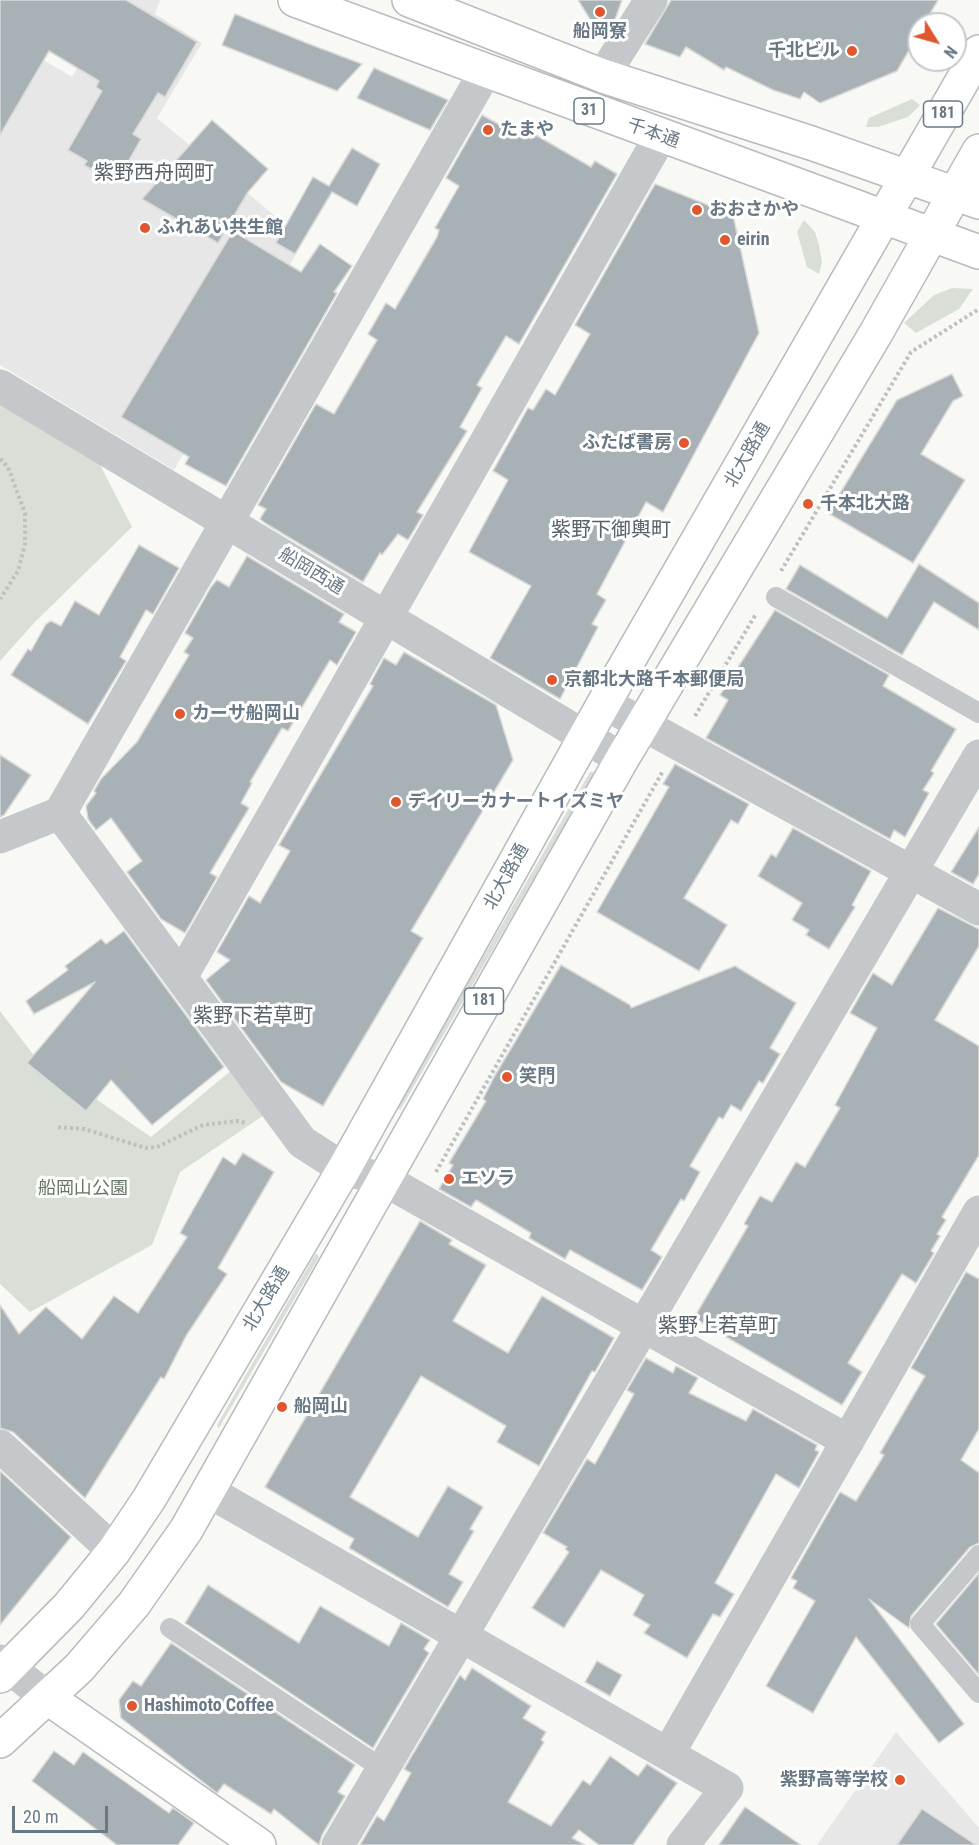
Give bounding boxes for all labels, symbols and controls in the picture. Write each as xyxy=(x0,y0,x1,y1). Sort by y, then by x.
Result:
marker: 船岡寮 xyxy=(593,5,607,19)
north arrow xyxy=(907,12,967,72)
place label: 船岡寮 xyxy=(573,21,627,43)
place label: 千北ビル xyxy=(768,40,840,62)
text: N xyxy=(940,42,961,62)
marker: 千北ビル xyxy=(845,44,859,58)
road number: 31 xyxy=(574,98,604,124)
road number: 181 xyxy=(924,101,962,127)
street label: 千本通 xyxy=(624,115,682,153)
place label: たまや xyxy=(500,119,554,141)
marker: たまや xyxy=(481,123,495,137)
district label: 紫野西舟岡町 xyxy=(94,162,214,186)
place label: おおさかや xyxy=(709,199,799,221)
marker: おおさかや xyxy=(690,203,704,217)
place label: ふれあい共生館 xyxy=(157,217,283,239)
marker: ふれあい共生館 xyxy=(138,221,152,235)
place label: eirin xyxy=(737,229,770,251)
marker: eirin xyxy=(718,233,732,247)
street label: 北大路通 xyxy=(721,418,775,492)
place label: ふたば書房 xyxy=(582,432,672,454)
marker: ふたば書房 xyxy=(677,436,691,450)
place label: 千本北大路 xyxy=(820,493,910,515)
marker: 千本北大路 xyxy=(801,497,815,511)
district label: 紫野下御輿町 xyxy=(551,519,671,543)
street label: 船岡西通 xyxy=(275,544,347,600)
place label: 京都北大路千本郵便局 xyxy=(564,669,744,691)
marker: 京都北大路千本郵便局 xyxy=(545,673,559,687)
place label: カーサ船岡山 xyxy=(192,703,300,725)
marker: カーサ船岡山 xyxy=(173,707,187,721)
place label: デイリーカナートイズミヤ xyxy=(408,791,624,813)
marker: デイリーカナートイズミヤ xyxy=(389,795,403,809)
street label: 北大路通 xyxy=(480,840,534,914)
road number: 181 xyxy=(464,988,504,1014)
district label: 紫野下若草町 xyxy=(193,1005,313,1029)
place label: 笑門 xyxy=(519,1066,555,1088)
marker: 笑門 xyxy=(500,1070,514,1084)
place label: エソラ xyxy=(461,1168,515,1190)
marker: エソラ xyxy=(442,1172,456,1186)
park label: 船岡山公園 xyxy=(38,1178,128,1200)
street label: 北大路通 xyxy=(239,1263,295,1335)
district label: 紫野上若草町 xyxy=(658,1315,778,1339)
place label: 船岡山 xyxy=(294,1396,348,1418)
marker: 船岡山 xyxy=(275,1400,289,1414)
place label: Hashimoto Coffee xyxy=(144,1695,274,1717)
marker: Hashimoto Coffee xyxy=(125,1699,139,1713)
place label: 紫野高等学校 xyxy=(780,1769,888,1791)
marker: 紫野高等学校 xyxy=(893,1773,907,1787)
scale bar xyxy=(15,1794,111,1832)
text: 20 m xyxy=(23,1806,58,1827)

